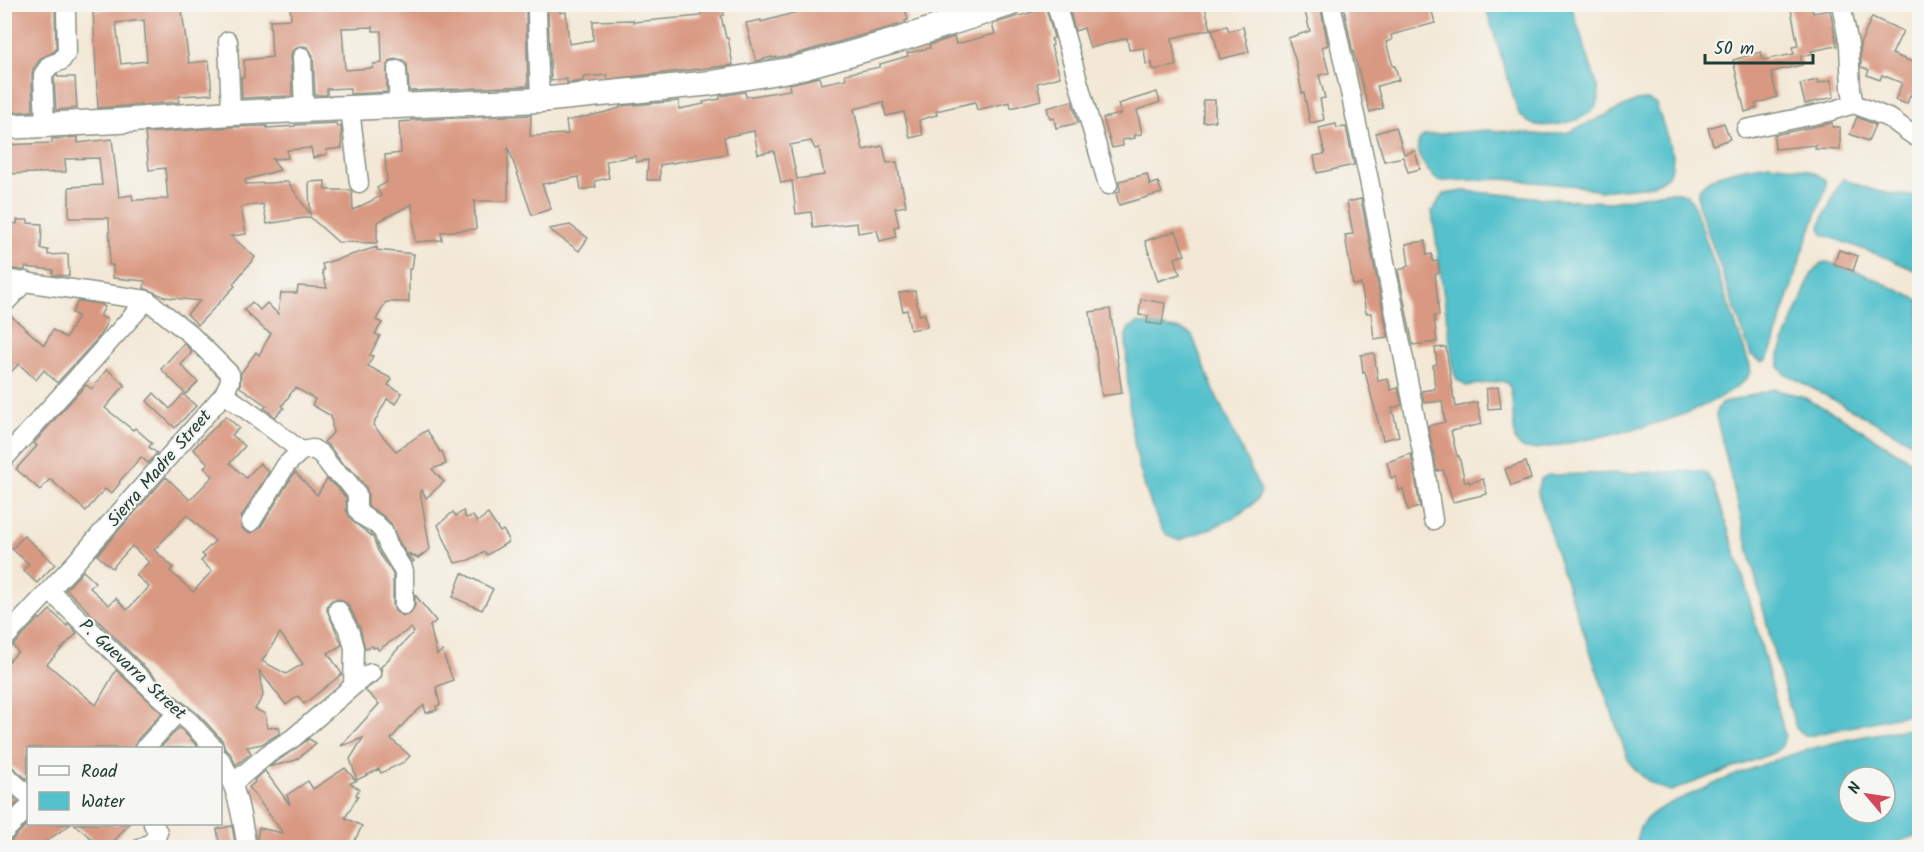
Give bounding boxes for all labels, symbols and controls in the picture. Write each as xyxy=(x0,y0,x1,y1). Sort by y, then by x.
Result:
scale bar xyxy=(1705,27,1813,65)
text: 50 m xyxy=(1714,35,1754,64)
street label: Sierra Madre Street xyxy=(101,403,220,534)
street label: P. Guevarra Street xyxy=(72,612,193,729)
legend xyxy=(27,747,222,825)
text: Road xyxy=(81,758,118,787)
north arrow xyxy=(1837,765,1897,825)
text: N xyxy=(1842,778,1869,799)
text: Water xyxy=(81,788,126,817)

